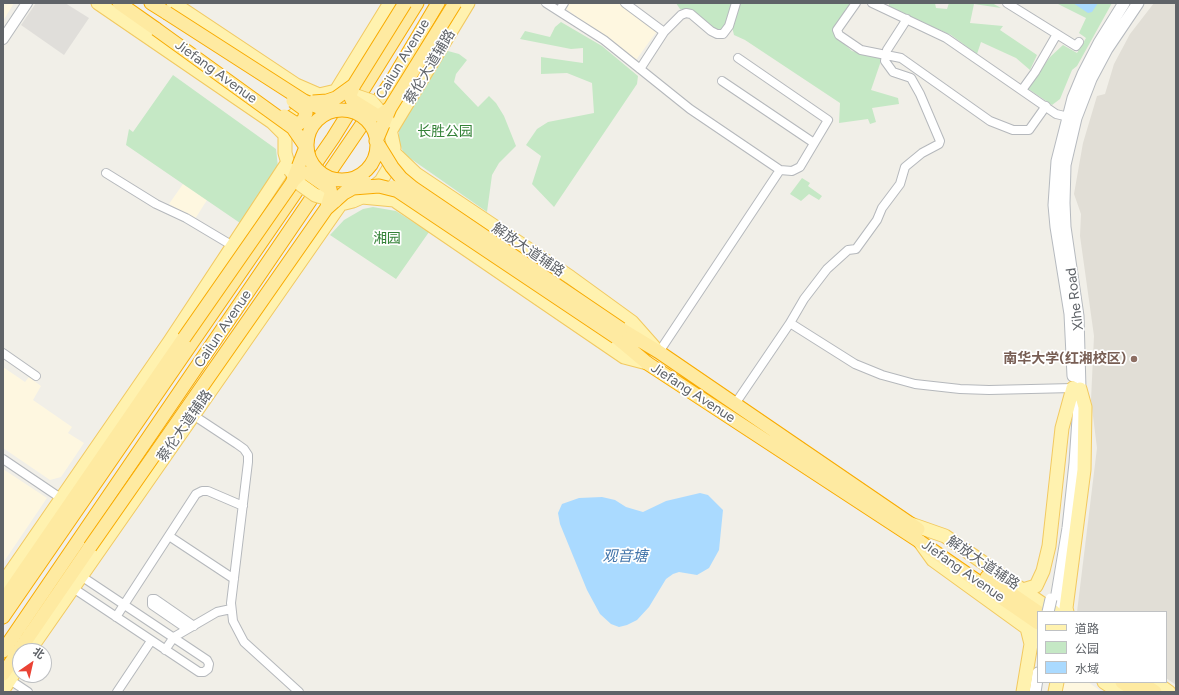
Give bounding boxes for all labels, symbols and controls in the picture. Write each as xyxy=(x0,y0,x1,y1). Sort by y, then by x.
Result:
street label: Cailun Avenue xyxy=(373,16,433,102)
street label: 蔡伦大道辅路 xyxy=(401,27,459,107)
street label: Jiefang Avenue xyxy=(172,37,260,107)
park label: 长胜公园 xyxy=(417,124,473,140)
street label: 解放大道辅路 xyxy=(488,220,568,280)
park label: 湘园 xyxy=(373,231,401,247)
street label: Xihe Road xyxy=(1063,267,1087,331)
street label: Cailun Avenue xyxy=(191,287,255,371)
place label: 南华大学(红湘校区) xyxy=(1003,351,1126,367)
marker: 南华大学(红湘校区) xyxy=(1129,354,1139,364)
street label: Jiefang Avenue xyxy=(648,359,738,427)
street label: 蔡伦大道辅路 xyxy=(154,387,216,465)
street label: 解放大道辅路 xyxy=(943,533,1023,593)
street label: Jiefang Avenue xyxy=(918,536,1008,606)
water label: 观音塘 xyxy=(603,548,647,566)
legend xyxy=(1037,611,1167,683)
text: 道路 xyxy=(1075,622,1099,636)
text: 公园 xyxy=(1075,642,1099,656)
north arrow xyxy=(12,643,52,683)
text: 北 xyxy=(30,645,47,662)
text: 水域 xyxy=(1075,662,1099,676)

